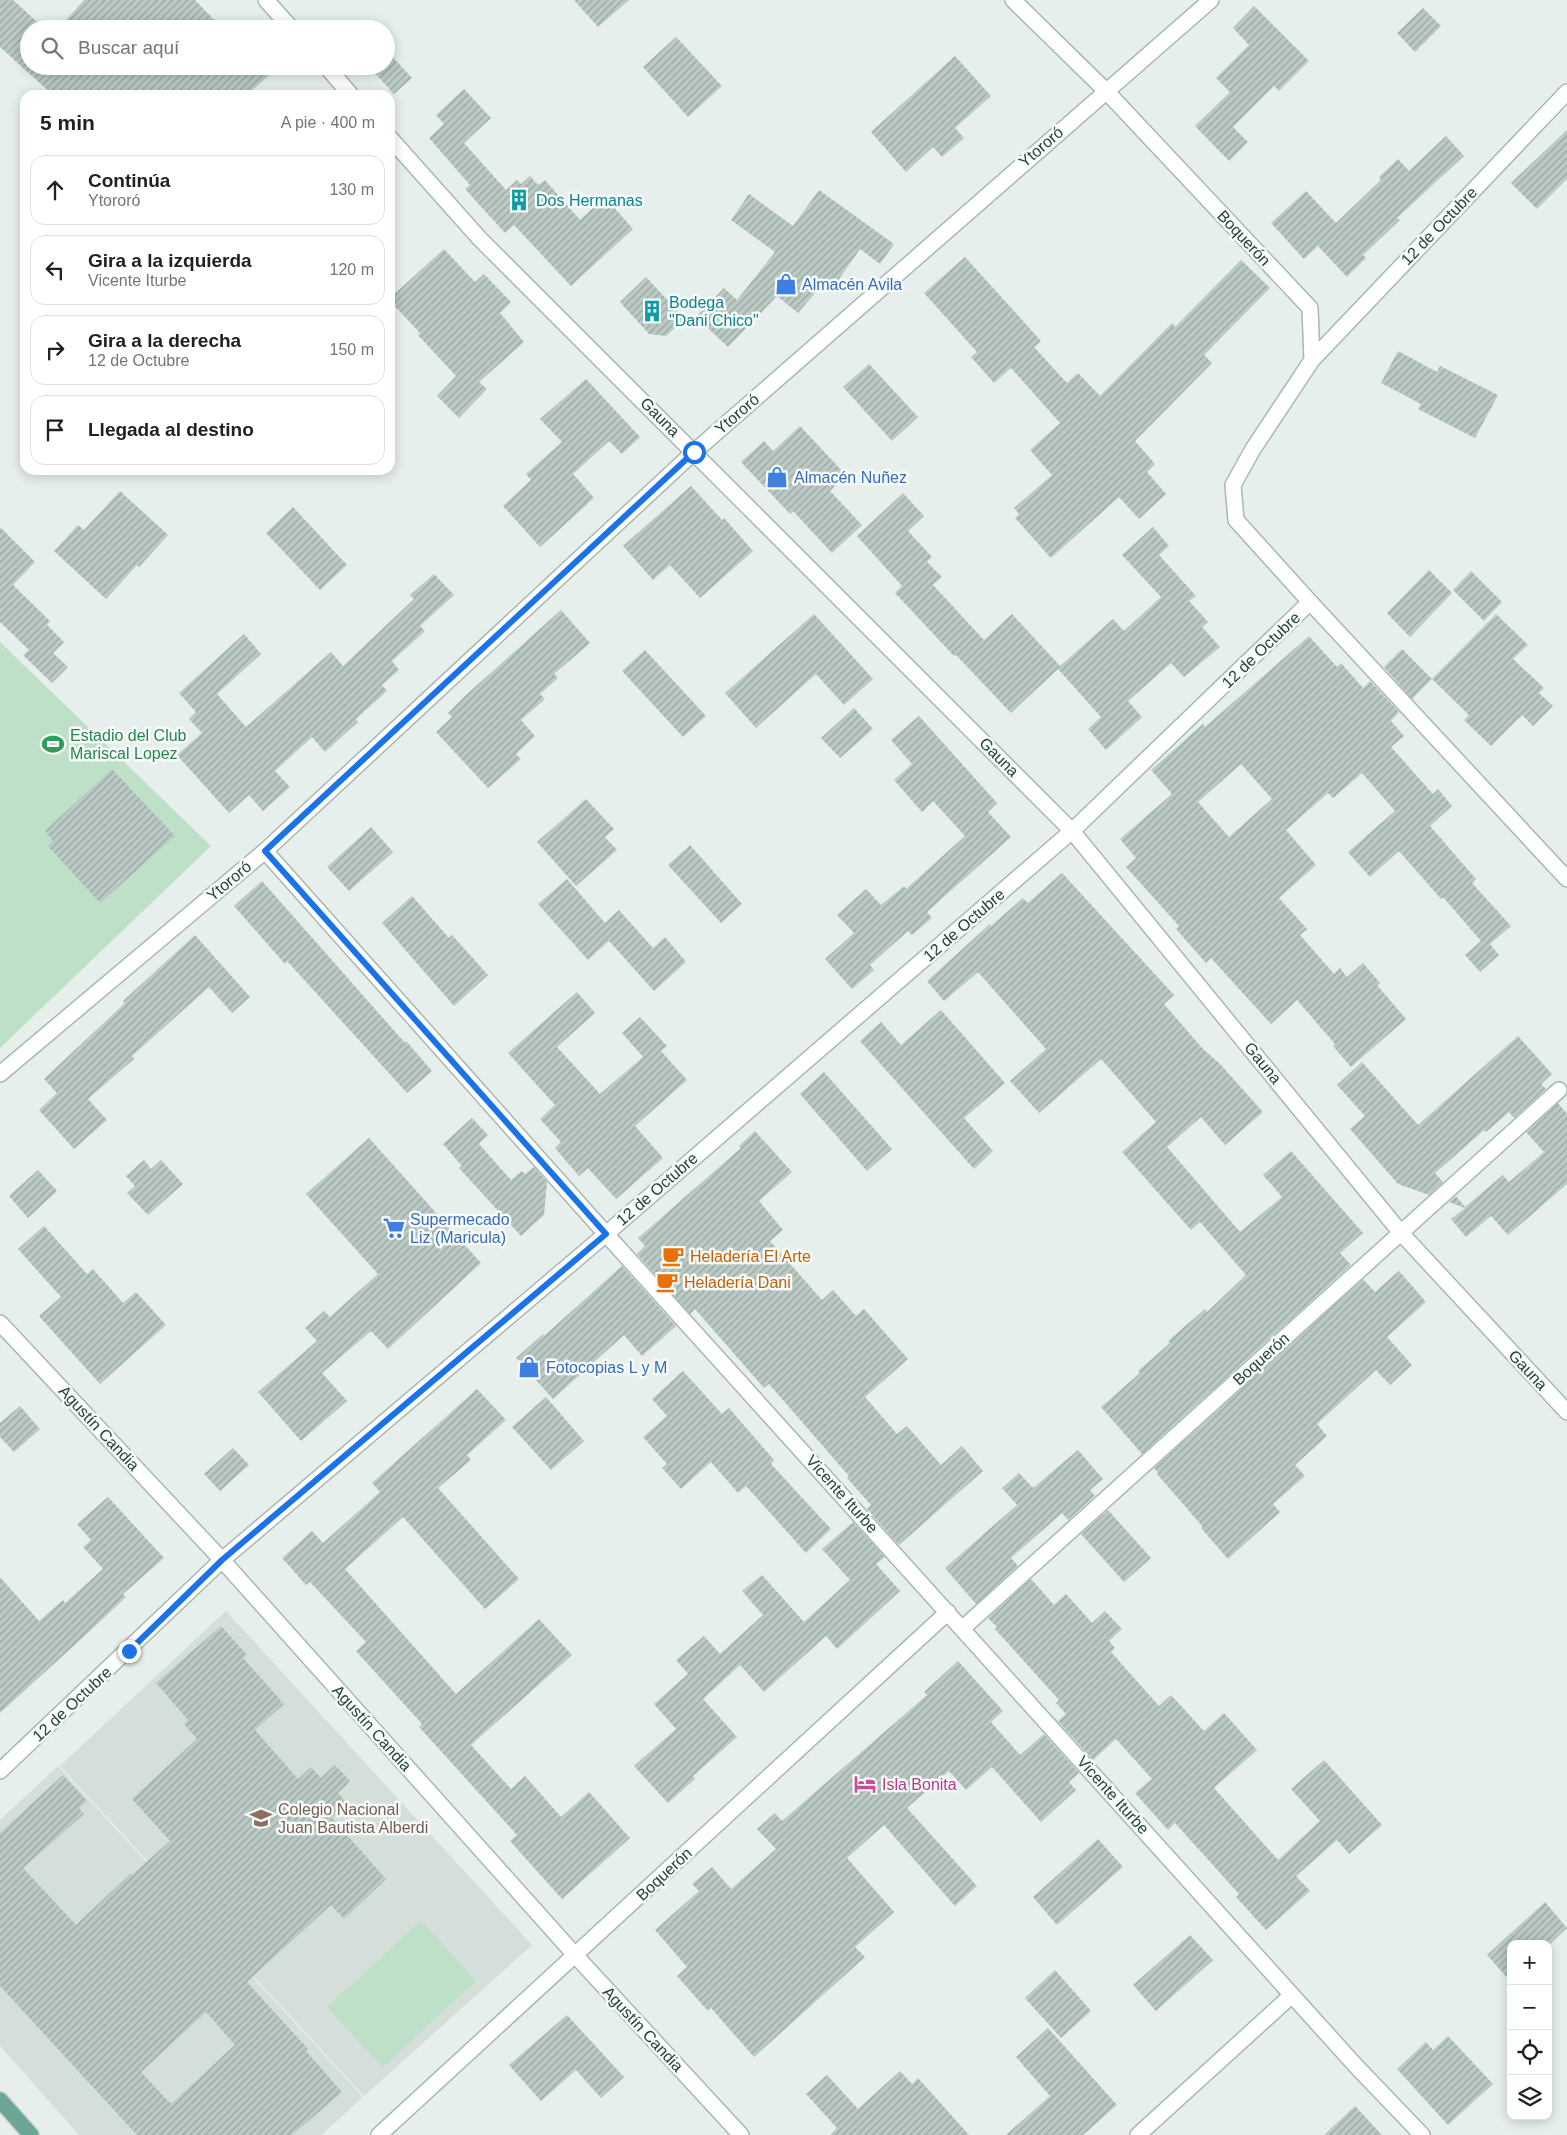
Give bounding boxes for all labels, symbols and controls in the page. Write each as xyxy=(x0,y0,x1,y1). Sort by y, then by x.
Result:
search box xyxy=(20,20,395,75)
icon: search xyxy=(38,34,66,62)
text: Buscar aquí xyxy=(78,37,179,58)
text: 5 min xyxy=(40,111,95,134)
text: A pie · 400 m xyxy=(281,114,375,131)
street label: Ytororó xyxy=(1016,123,1066,171)
text: Continúa xyxy=(88,170,170,191)
icon: ahead xyxy=(41,176,69,204)
text: 130 m xyxy=(330,181,374,198)
street label: 12 de Octubre xyxy=(1398,184,1480,268)
building icon: Dos Hermanas xyxy=(506,187,532,213)
text: Ytororó xyxy=(88,192,140,209)
place label: Dos Hermanas xyxy=(536,192,643,209)
street label: Boquerón xyxy=(1214,207,1274,269)
text: Gira a la izquierda xyxy=(88,250,252,271)
icon: left xyxy=(41,256,69,284)
text: 120 m xyxy=(330,261,374,278)
shop icon: Almacén Avila xyxy=(773,271,799,297)
text: Vicente Iturbe xyxy=(88,272,186,289)
place label: Almacén Avila xyxy=(802,276,902,293)
place label: Bodega "Dani Chico" xyxy=(669,294,759,329)
building icon: Bodega "Dani Chico" xyxy=(639,298,665,324)
text: Gira a la derecha xyxy=(88,330,241,351)
icon: right xyxy=(41,336,69,364)
text: 150 m xyxy=(330,341,374,358)
text: 12 de Octubre xyxy=(88,352,189,369)
street label: Ytororó xyxy=(712,390,762,438)
street label: Gauna xyxy=(637,394,683,440)
icon: arrive xyxy=(41,416,69,444)
text: Llegada al destino xyxy=(88,419,254,440)
route start xyxy=(683,441,706,464)
shop icon: Almacén Nuñez xyxy=(764,464,790,490)
place label: Almacén Nuñez xyxy=(794,469,907,486)
street label: 12 de Octubre xyxy=(1219,609,1303,691)
place label: Estadio del Club Mariscal Lopez xyxy=(70,727,187,762)
sports icon: Estadio del Club Mariscal Lopez xyxy=(40,731,66,757)
street label: Gauna xyxy=(976,734,1022,780)
street label: Ytororó xyxy=(203,858,255,904)
street label: 12 de Octubre xyxy=(920,885,1008,965)
street label: Gauna xyxy=(1241,1039,1285,1087)
street label: 12 de Octubre xyxy=(613,1149,701,1229)
place label: Supermecado Liz (Maricula) xyxy=(410,1211,510,1246)
supermarket icon: Supermecado Liz (Maricula) xyxy=(381,1215,407,1241)
cafe icon: Heladería El Arte xyxy=(660,1243,686,1269)
place label: Heladería El Arte xyxy=(690,1248,811,1265)
cafe icon: Heladería Dani xyxy=(654,1269,680,1295)
place label: Heladería Dani xyxy=(684,1274,791,1291)
street label: Boquerón xyxy=(1230,1329,1292,1389)
street label: Gauna xyxy=(1505,1347,1551,1393)
shop icon: Fotocopias L y M xyxy=(516,1354,542,1380)
place label: Fotocopias L y M xyxy=(546,1359,667,1376)
street label: Agustín Candia xyxy=(55,1382,143,1474)
street label: Vicente Iturbe xyxy=(803,1452,881,1536)
route end xyxy=(118,1640,141,1663)
street label: 12 de Octubre xyxy=(29,1663,115,1745)
street label: Agustín Candia xyxy=(329,1682,415,1774)
street label: Vicente Iturbe xyxy=(1074,1753,1152,1837)
hotel icon: Isla Bonita xyxy=(852,1771,878,1797)
place label: Isla Bonita xyxy=(882,1776,957,1793)
place label: Colegio Nacional Juan Bautista Alberdi xyxy=(278,1801,428,1836)
school or university icon: Colegio Nacional Juan Bautista Alberdi xyxy=(248,1805,274,1831)
street label: Boquerón xyxy=(633,1844,695,1904)
map controls xyxy=(1507,1940,1552,2120)
button: + xyxy=(1507,1940,1552,1985)
street label: Agustín Candia xyxy=(599,1983,687,2075)
button: − xyxy=(1507,1985,1552,2030)
button: locate xyxy=(1507,2030,1552,2075)
button: layers xyxy=(1507,2075,1552,2120)

